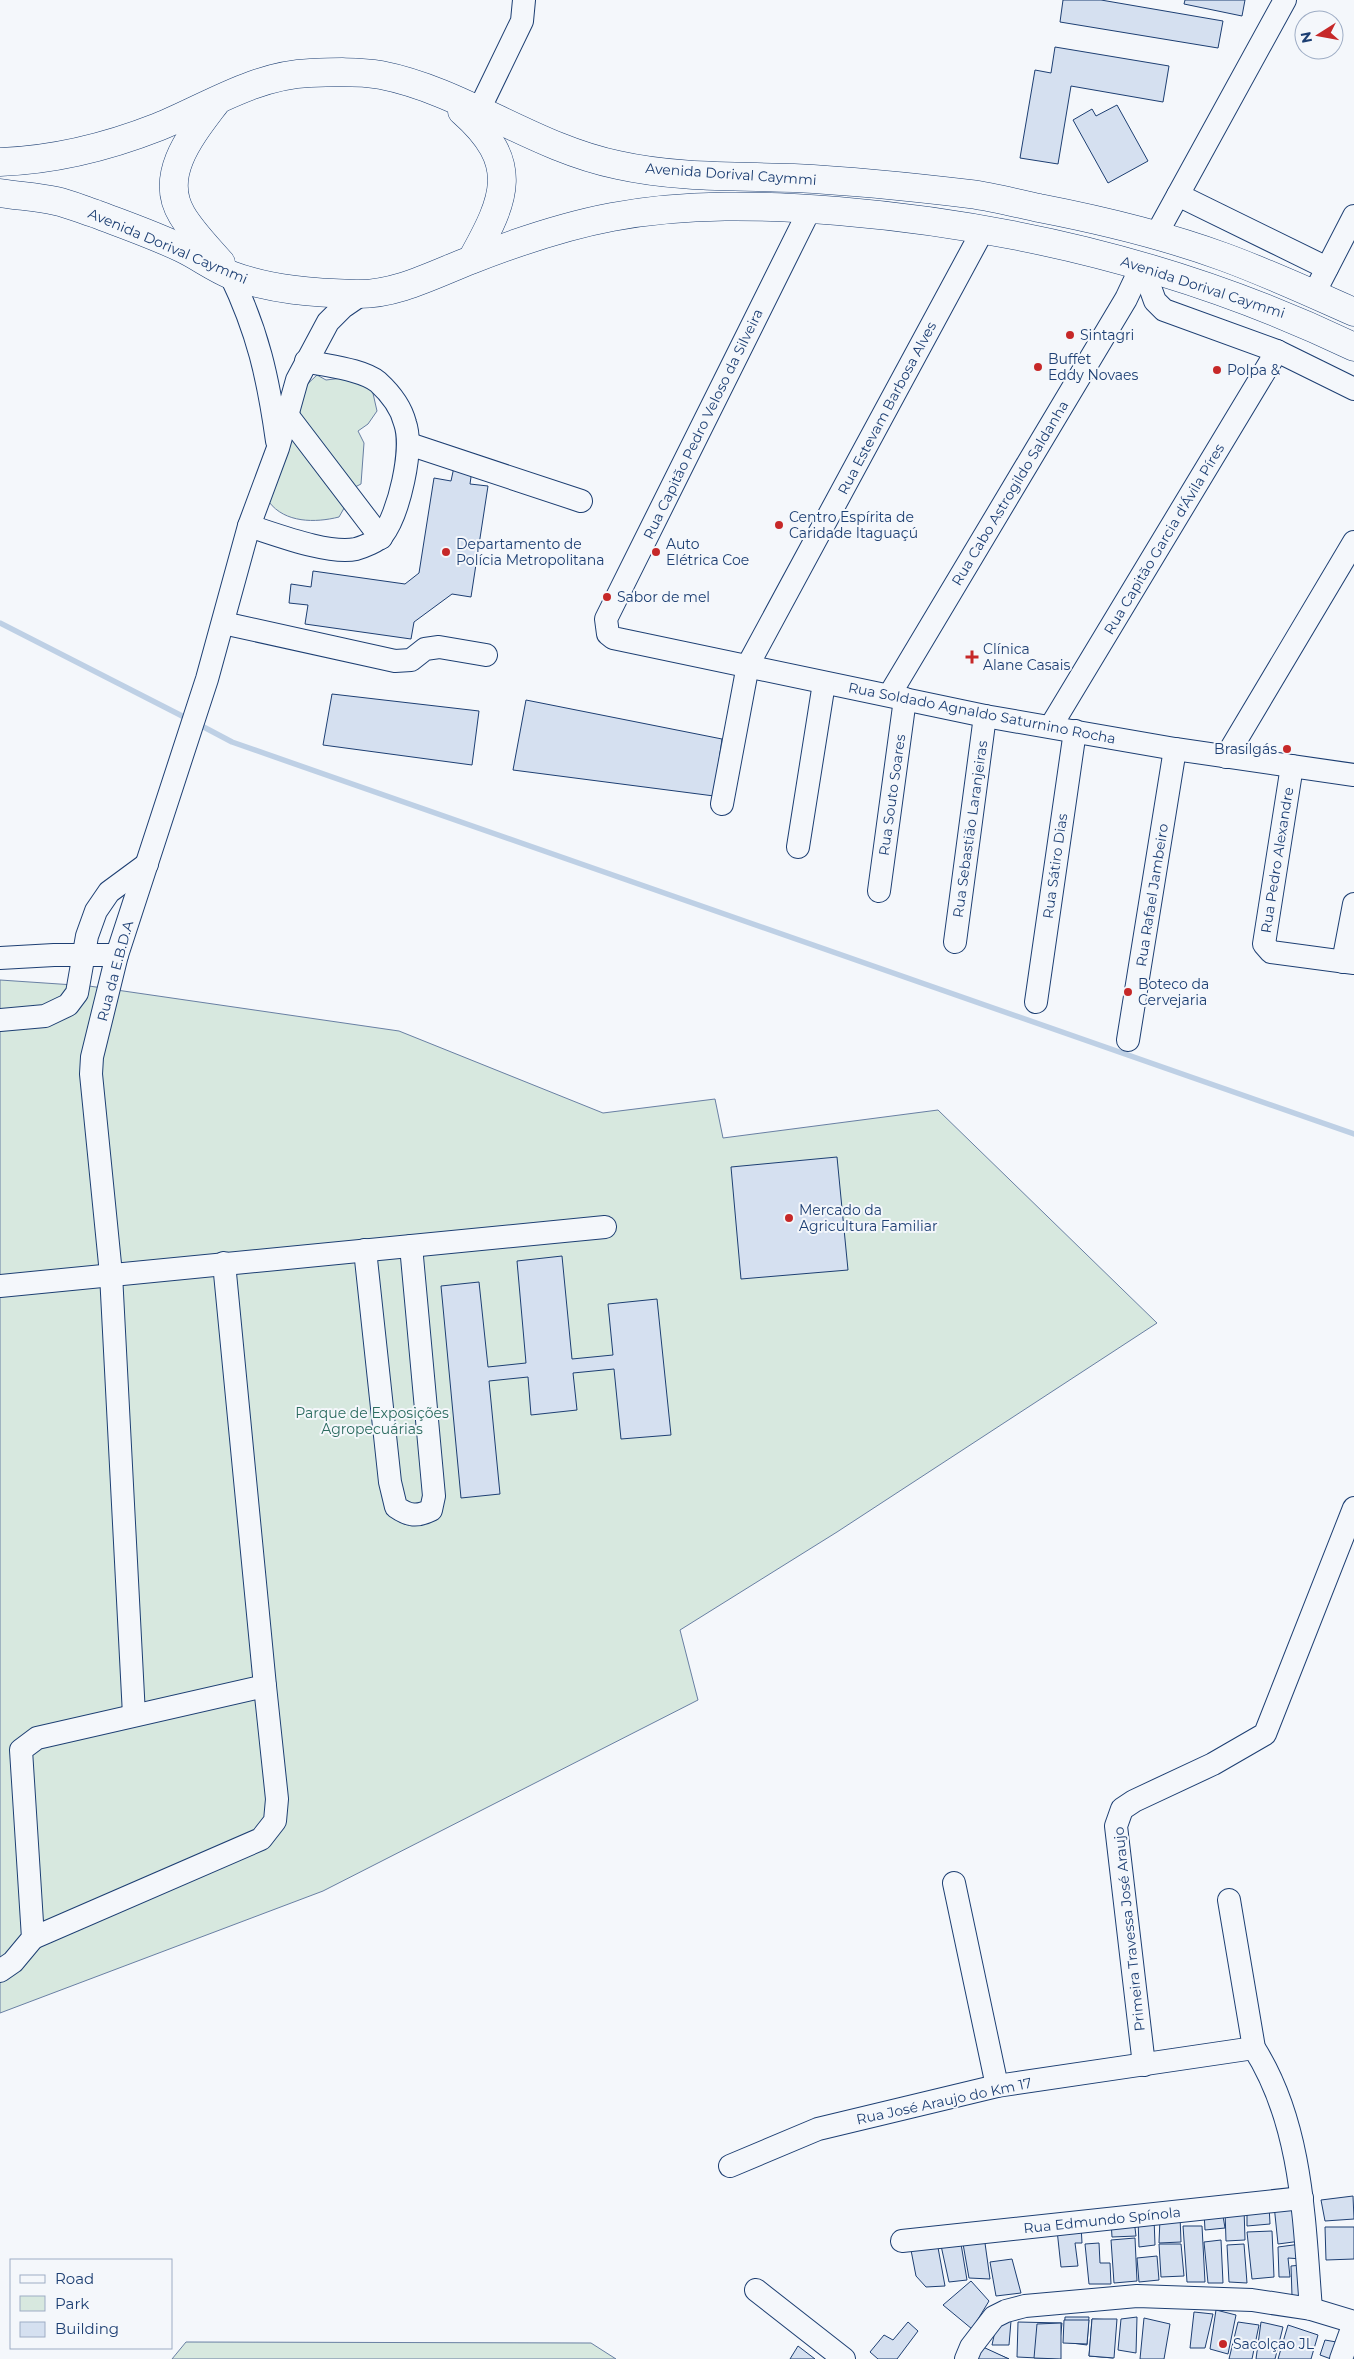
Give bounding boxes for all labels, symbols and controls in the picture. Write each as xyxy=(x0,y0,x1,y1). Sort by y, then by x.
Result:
north arrow xyxy=(1294,10,1344,60)
text: N xyxy=(1296,30,1316,45)
street label: Avenida Dorival Caymmi xyxy=(645,159,817,189)
street label: Avenida Dorival Caymmi xyxy=(85,204,251,288)
street label: Avenida Dorival Caymmi xyxy=(1119,252,1287,322)
street label: Rua Capitão Pedro Veloso da Silveira xyxy=(639,306,767,542)
street label: Rua Estevam Barbosa Alves xyxy=(834,318,940,498)
place label: Sintagri xyxy=(1080,326,1134,344)
marker: Sintagri xyxy=(1064,329,1076,341)
place label: Buffet Eddy Novaes xyxy=(1048,350,1138,384)
marker: Buffet Eddy Novaes xyxy=(1032,361,1044,373)
place label: Polpa & xyxy=(1227,361,1281,379)
marker: Polpa & xyxy=(1211,364,1223,376)
street label: Rua Cabo Astrogildo Saldanha xyxy=(947,397,1073,589)
street label: Rua Capitão Garcia d'Ávila Píres xyxy=(1100,440,1228,638)
place label: Centro Espírita de Caridade Itaguaçú xyxy=(789,508,918,542)
marker: Centro Espírita de Caridade Itaguaçú xyxy=(773,519,785,531)
place label: Departamento de Polícia Metropolitana xyxy=(456,535,604,569)
place label: Auto Elétrica Coe xyxy=(666,535,749,569)
marker: Departamento de Polícia Metropolitana xyxy=(440,546,452,558)
marker: Auto Elétrica Coe xyxy=(650,546,662,558)
place label: Sabor de mel xyxy=(617,588,710,606)
marker: Sabor de mel xyxy=(601,591,613,603)
place label: Clínica Alane Casais xyxy=(983,640,1071,674)
marker: Clínica Alane Casais xyxy=(965,650,979,664)
street label: Rua Soldado Agnaldo Saturnino Rocha xyxy=(847,678,1117,748)
street label: Rua Souto Soares xyxy=(875,733,909,857)
street label: Rua Sebastião Laranjeiras xyxy=(949,739,991,919)
place label: Brasilgás xyxy=(1214,740,1277,758)
marker: Brasilgás xyxy=(1281,743,1293,755)
street label: Rua Pedro Alexandre xyxy=(1257,786,1297,934)
street label: Rua Sátiro Dias xyxy=(1039,812,1071,920)
street label: Rua Rafael Jambeiro xyxy=(1132,822,1172,968)
street label: Rua da E.B.D.A xyxy=(93,918,137,1023)
place label: Boteco da Cervejaria xyxy=(1138,975,1209,1009)
marker: Boteco da Cervejaria xyxy=(1122,986,1134,998)
place label: Mercado da Agricultura Familiar xyxy=(799,1201,938,1235)
marker: Mercado da Agricultura Familiar xyxy=(783,1212,795,1224)
park label: Parque de Exposições Agropecuárias xyxy=(295,1404,449,1438)
street label: Primeira Travessa José Araujo xyxy=(1109,1826,1149,2032)
street label: Rua José Araujo do Km 17 xyxy=(855,2074,1033,2128)
street label: Rua Edmundo Spínola xyxy=(1022,2203,1182,2237)
legend xyxy=(10,2259,172,2349)
text: Road xyxy=(55,2269,94,2288)
text: Park xyxy=(55,2294,89,2313)
text: Building xyxy=(55,2319,119,2338)
place label: Sacolçao JL xyxy=(1233,2335,1315,2353)
marker: Sacolçao JL xyxy=(1217,2338,1229,2350)

